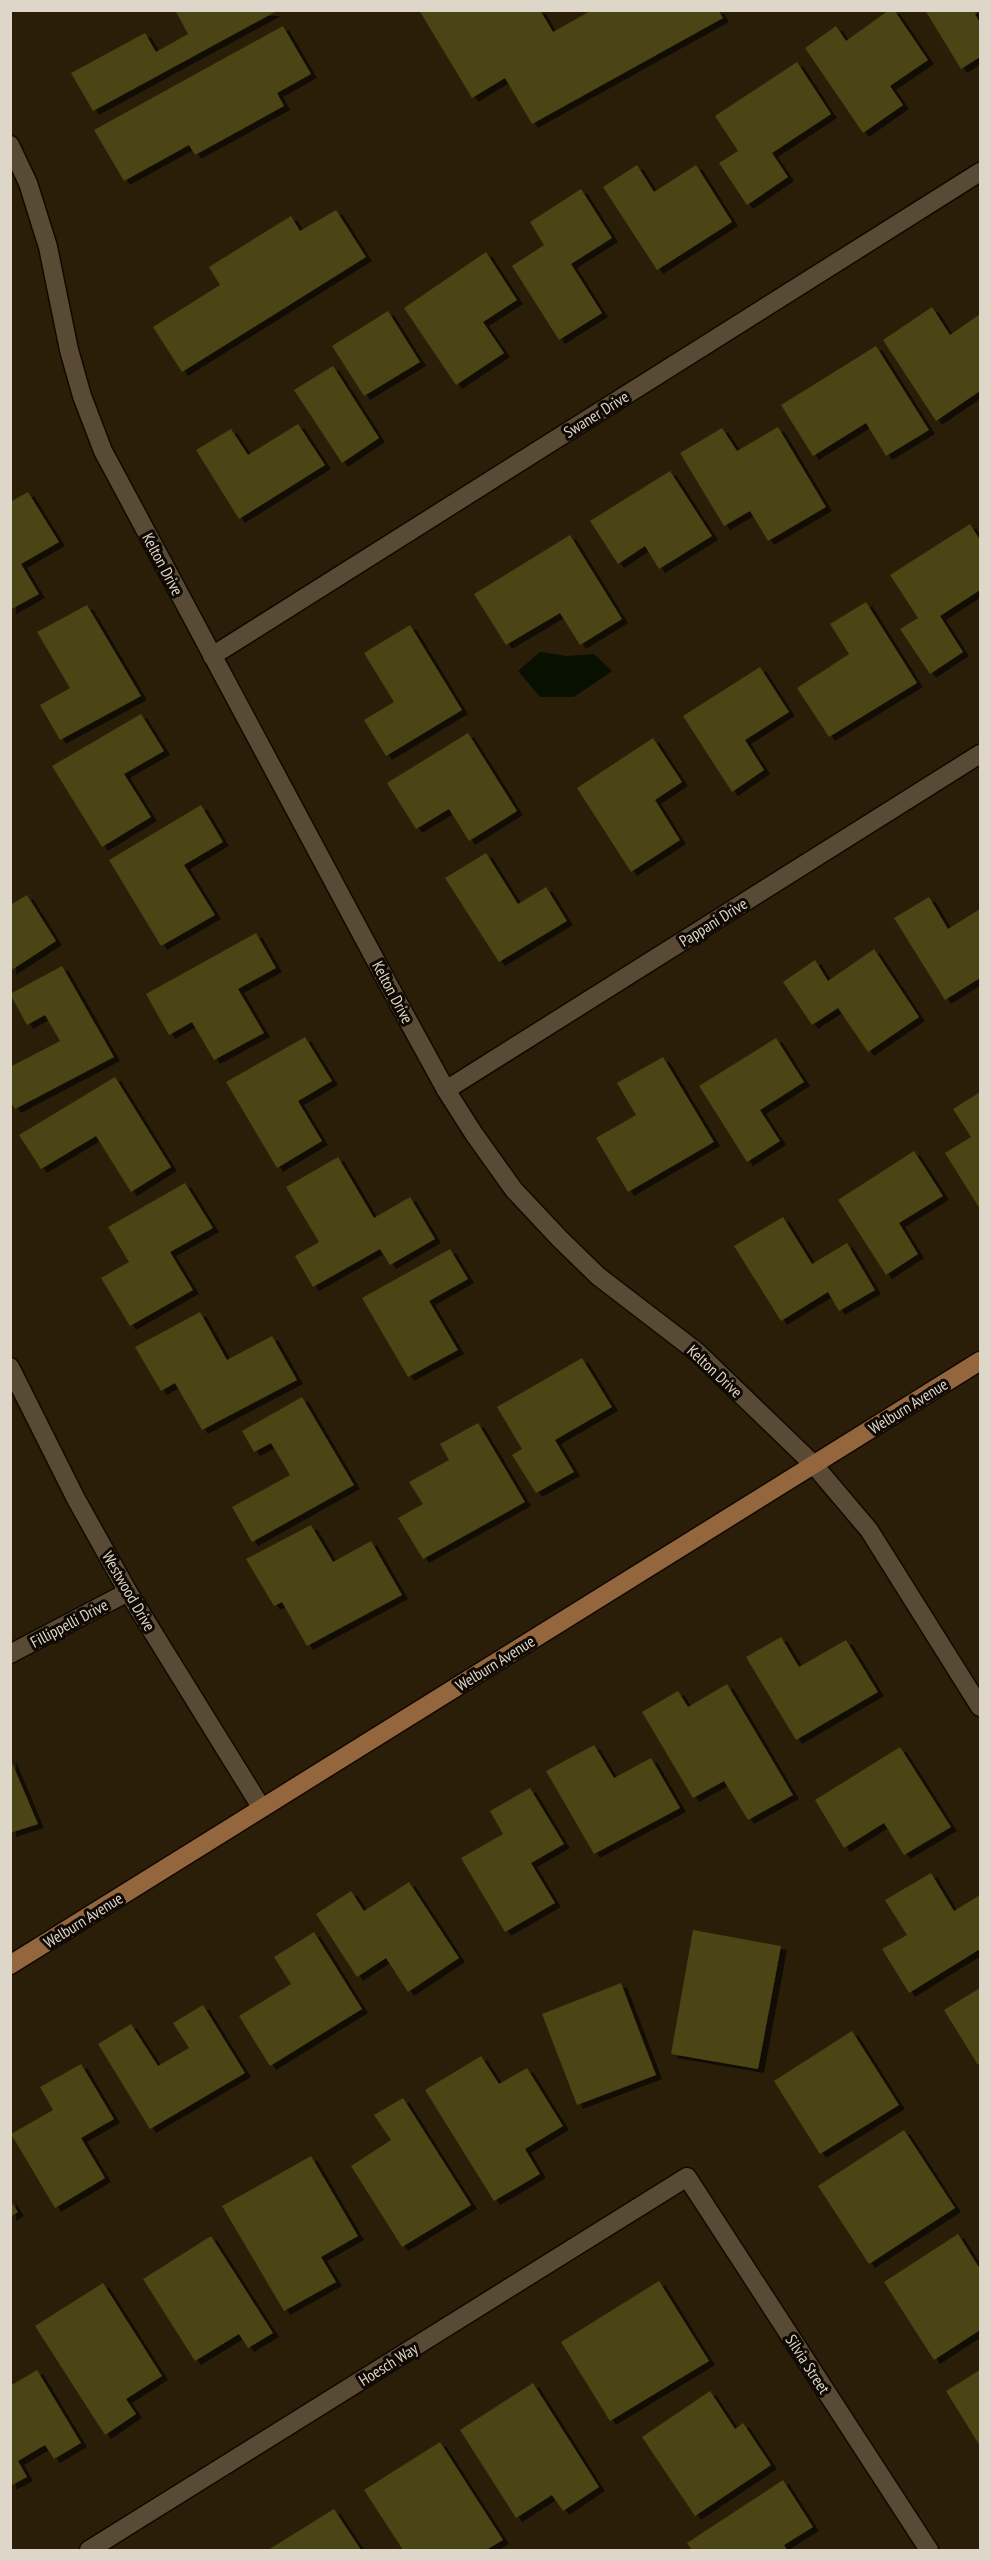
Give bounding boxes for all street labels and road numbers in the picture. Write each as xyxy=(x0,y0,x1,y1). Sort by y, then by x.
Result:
street label: Swaner Drive xyxy=(560,386,632,442)
street label: Kelton Drive xyxy=(138,529,188,599)
street label: Pappani Drive xyxy=(675,893,751,951)
street label: Kelton Drive xyxy=(368,957,418,1027)
street label: Kelton Drive xyxy=(683,1340,747,1402)
street label: Welburn Avenue xyxy=(865,1374,951,1438)
street label: Westwood Drive xyxy=(98,1547,160,1635)
street label: Fillippelli Drive xyxy=(27,1594,111,1652)
street label: Welburn Avenue xyxy=(452,1631,538,1695)
street label: Welburn Avenue xyxy=(40,1888,126,1952)
street label: Silvia Street xyxy=(781,2331,835,2398)
street label: Hoesch Way xyxy=(355,2338,421,2390)

